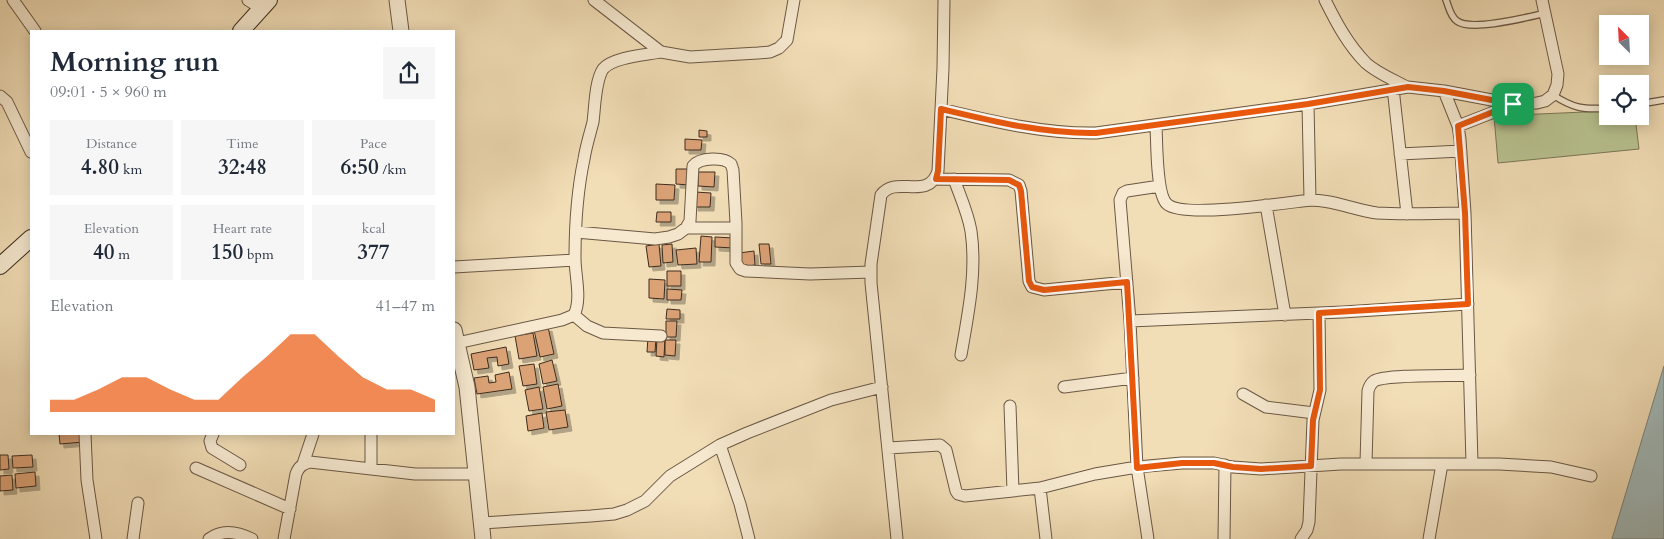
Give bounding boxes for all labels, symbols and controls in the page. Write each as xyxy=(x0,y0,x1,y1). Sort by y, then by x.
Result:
north arrow xyxy=(1599,15,1649,65)
map controls xyxy=(1599,15,1649,125)
text: Morning run xyxy=(50,43,219,81)
button: share xyxy=(383,47,435,99)
button: locate xyxy=(1599,75,1649,125)
text: 09:01 · 5 × 960 m xyxy=(50,81,167,103)
pin xyxy=(1492,83,1534,125)
icon: arrive xyxy=(1499,90,1527,118)
text: Distance xyxy=(86,134,137,153)
text: Time xyxy=(226,134,259,153)
text: Pace xyxy=(360,134,387,153)
text: 4.80 xyxy=(81,153,119,182)
text: 32:48 xyxy=(218,153,267,182)
text: 6:50 xyxy=(340,153,379,182)
text: km xyxy=(119,160,142,179)
text: /km xyxy=(379,160,407,179)
text: Elevation xyxy=(84,219,139,238)
text: Heart rate xyxy=(213,219,272,238)
text: kcal xyxy=(362,219,385,238)
text: 40 xyxy=(93,238,114,267)
text: 150 xyxy=(211,238,243,267)
text: 377 xyxy=(357,238,390,267)
text: m xyxy=(114,245,130,264)
text: bpm xyxy=(243,245,274,264)
text: Elevation xyxy=(50,295,114,317)
text: 41–47 m xyxy=(376,295,435,317)

